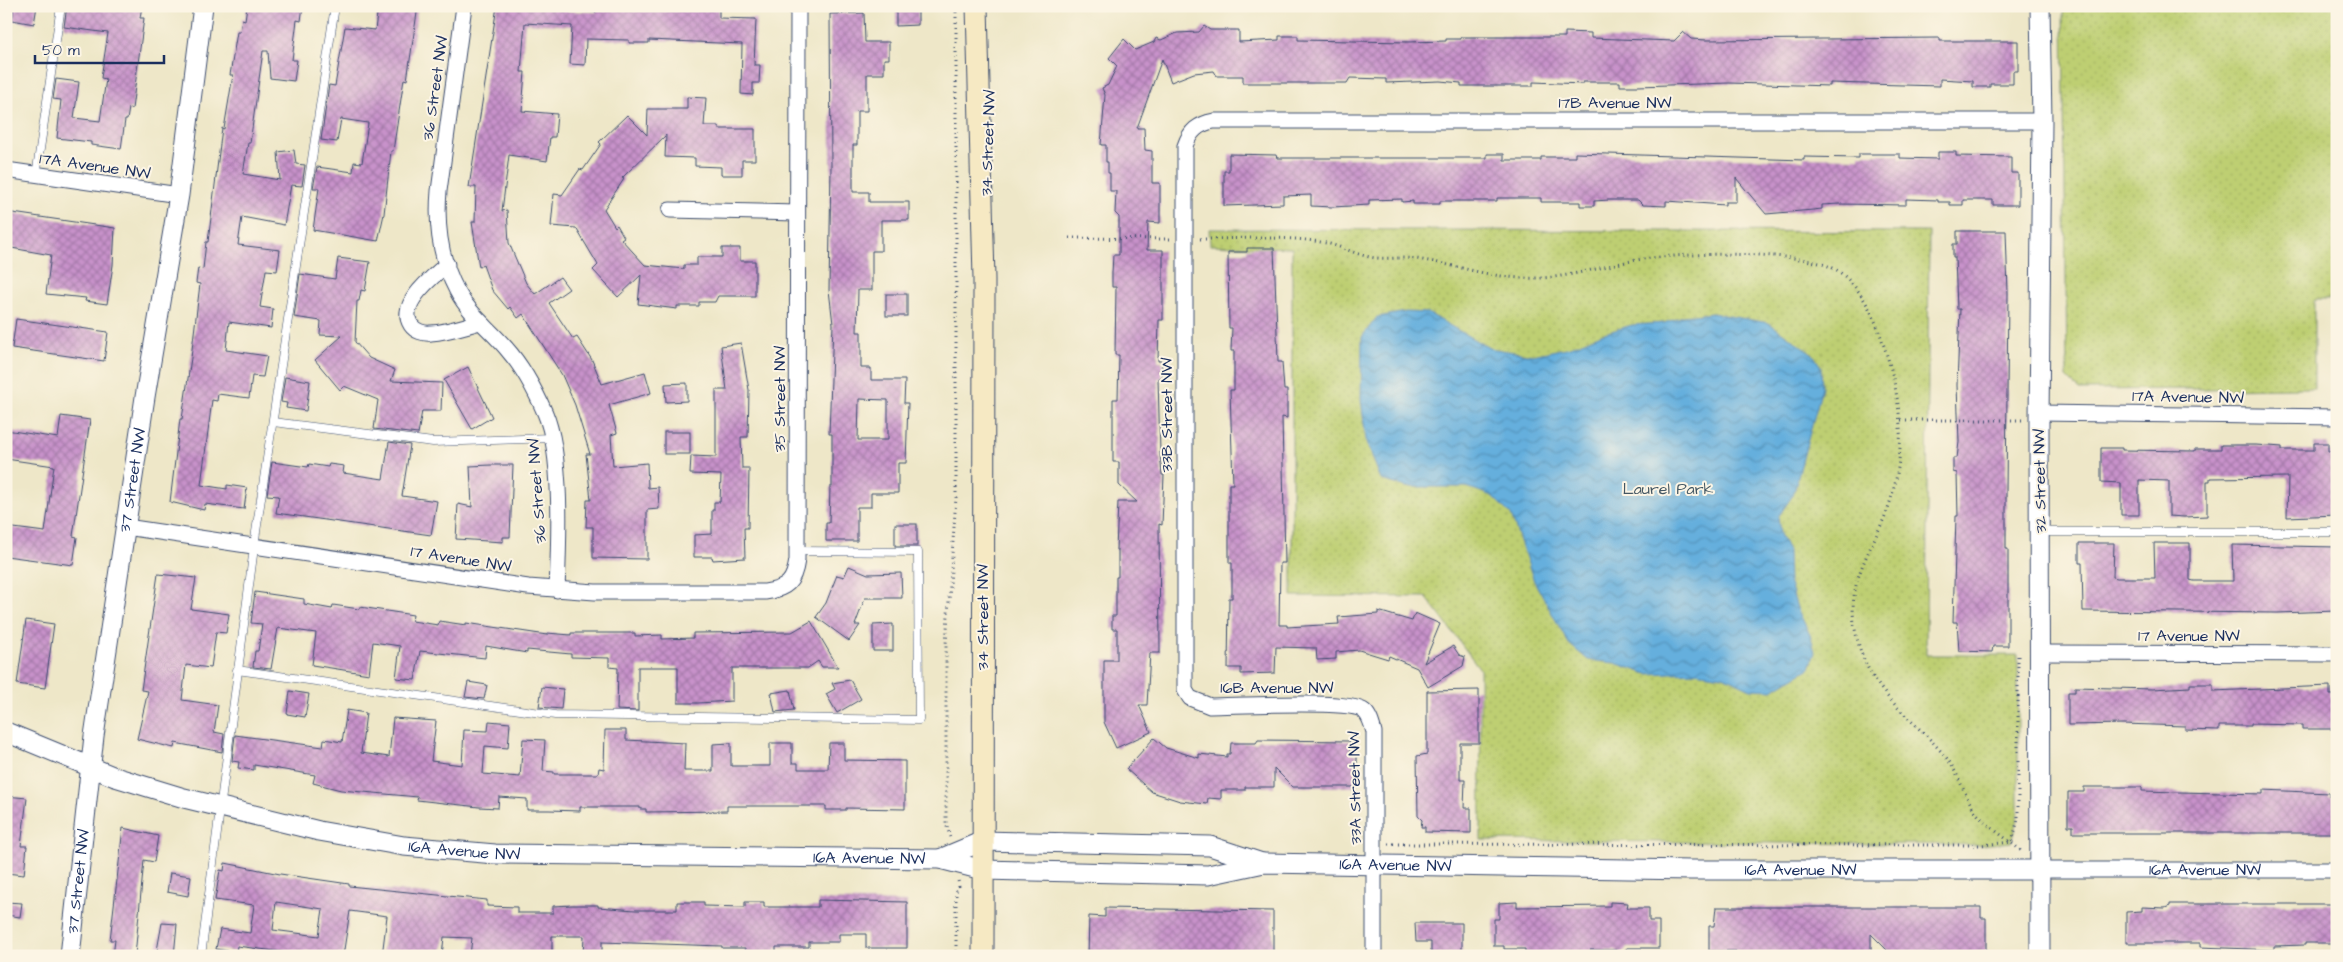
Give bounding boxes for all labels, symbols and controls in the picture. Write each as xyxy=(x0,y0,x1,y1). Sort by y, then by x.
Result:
scale bar xyxy=(35,32,164,64)
street label: 36 Street NW xyxy=(417,34,453,142)
text: 50 m xyxy=(42,40,80,61)
street label: 34 Street NW xyxy=(975,90,1001,196)
street label: 17B Avenue NW xyxy=(1558,92,1672,114)
street label: 17A Avenue NW xyxy=(38,147,152,185)
street label: 35 Street NW xyxy=(769,346,791,452)
street label: 33B Street NW xyxy=(1156,358,1178,472)
street label: 17A Avenue NW xyxy=(2132,385,2244,409)
street label: 37 Street NW xyxy=(114,427,151,534)
street label: 32 Street NW xyxy=(2028,429,2052,533)
street label: 36 Street NW xyxy=(522,438,552,544)
park label: Laurel Park xyxy=(1623,478,1714,500)
street label: 17 Avenue NW xyxy=(409,540,513,578)
street label: 34 Street NW xyxy=(972,564,994,670)
street label: 17 Avenue NW xyxy=(2138,625,2240,647)
street label: 16B Avenue NW xyxy=(1220,677,1334,699)
street label: 33A Street NW xyxy=(1343,731,1367,845)
street label: 37 Street NW xyxy=(61,828,95,935)
street label: 16A Avenue NW xyxy=(408,835,521,865)
street label: 16A Avenue NW xyxy=(813,847,926,870)
street label: 16A Avenue NW xyxy=(1339,853,1452,877)
street label: 16A Avenue NW xyxy=(1744,859,1857,881)
street label: 16A Avenue NW xyxy=(2149,859,2261,881)

